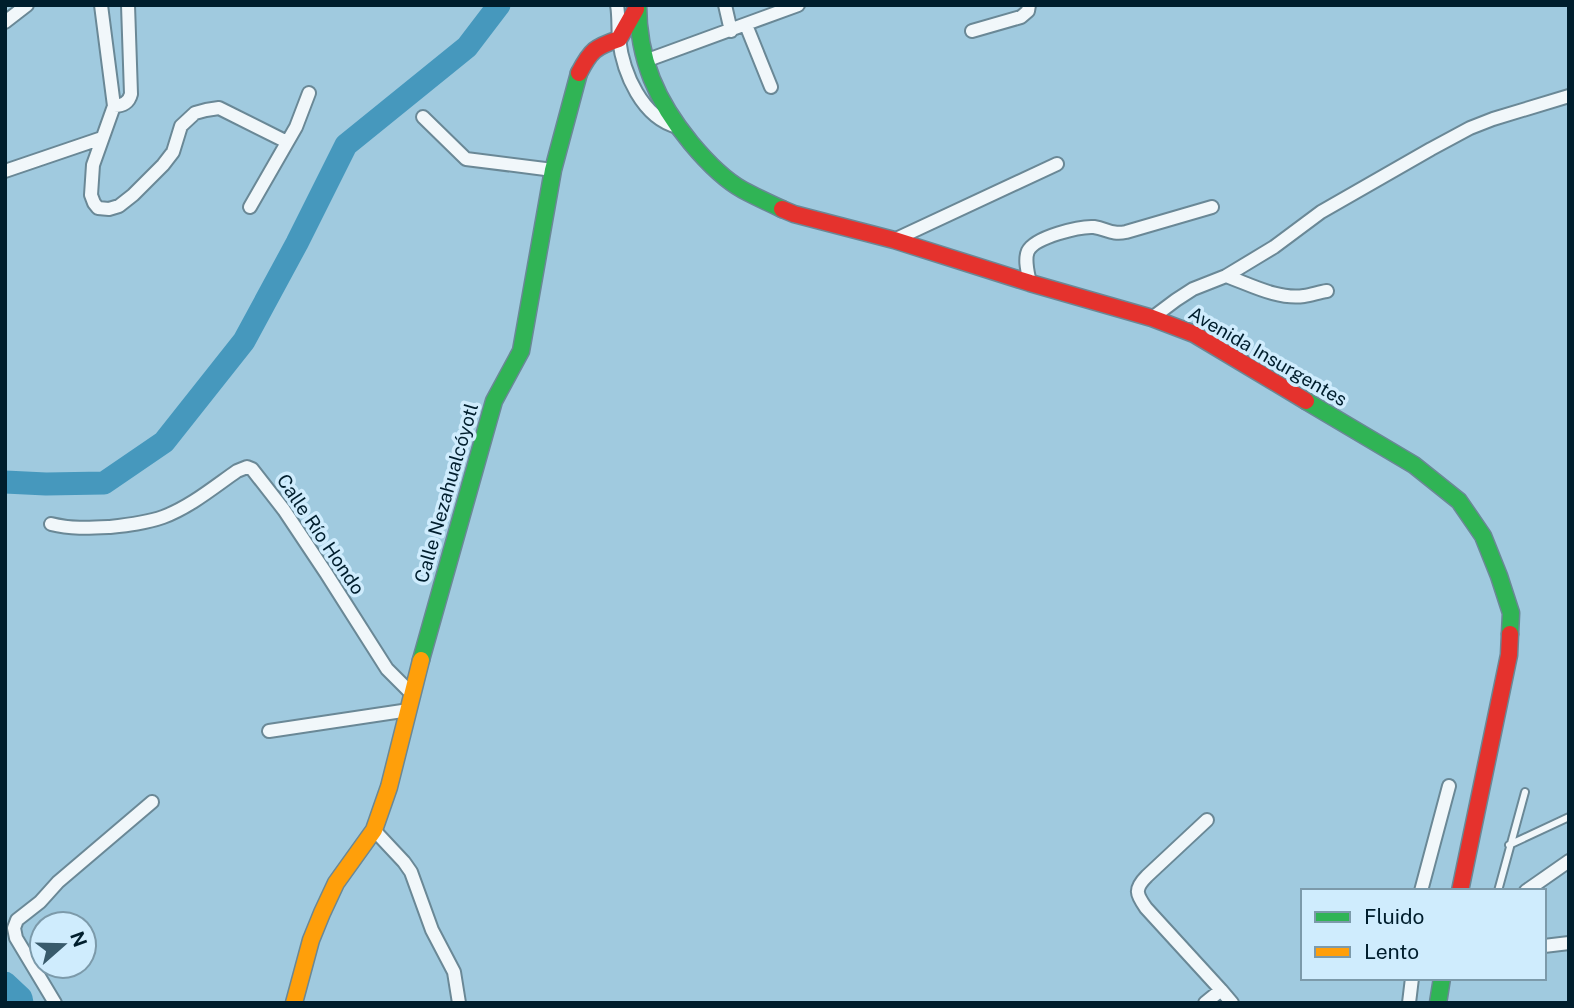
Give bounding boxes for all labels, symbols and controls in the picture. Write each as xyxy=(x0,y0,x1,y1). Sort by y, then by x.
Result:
street label: Avenida Insurgentes xyxy=(1185,302,1351,410)
street label: Calle Nezahualcóyotl xyxy=(410,401,482,585)
street label: Calle Río Hondo xyxy=(273,470,369,598)
legend xyxy=(1301,889,1546,980)
text: Fluido xyxy=(1364,904,1424,929)
north arrow xyxy=(28,910,98,980)
text: N xyxy=(66,928,92,950)
text: Lento xyxy=(1364,939,1419,964)

